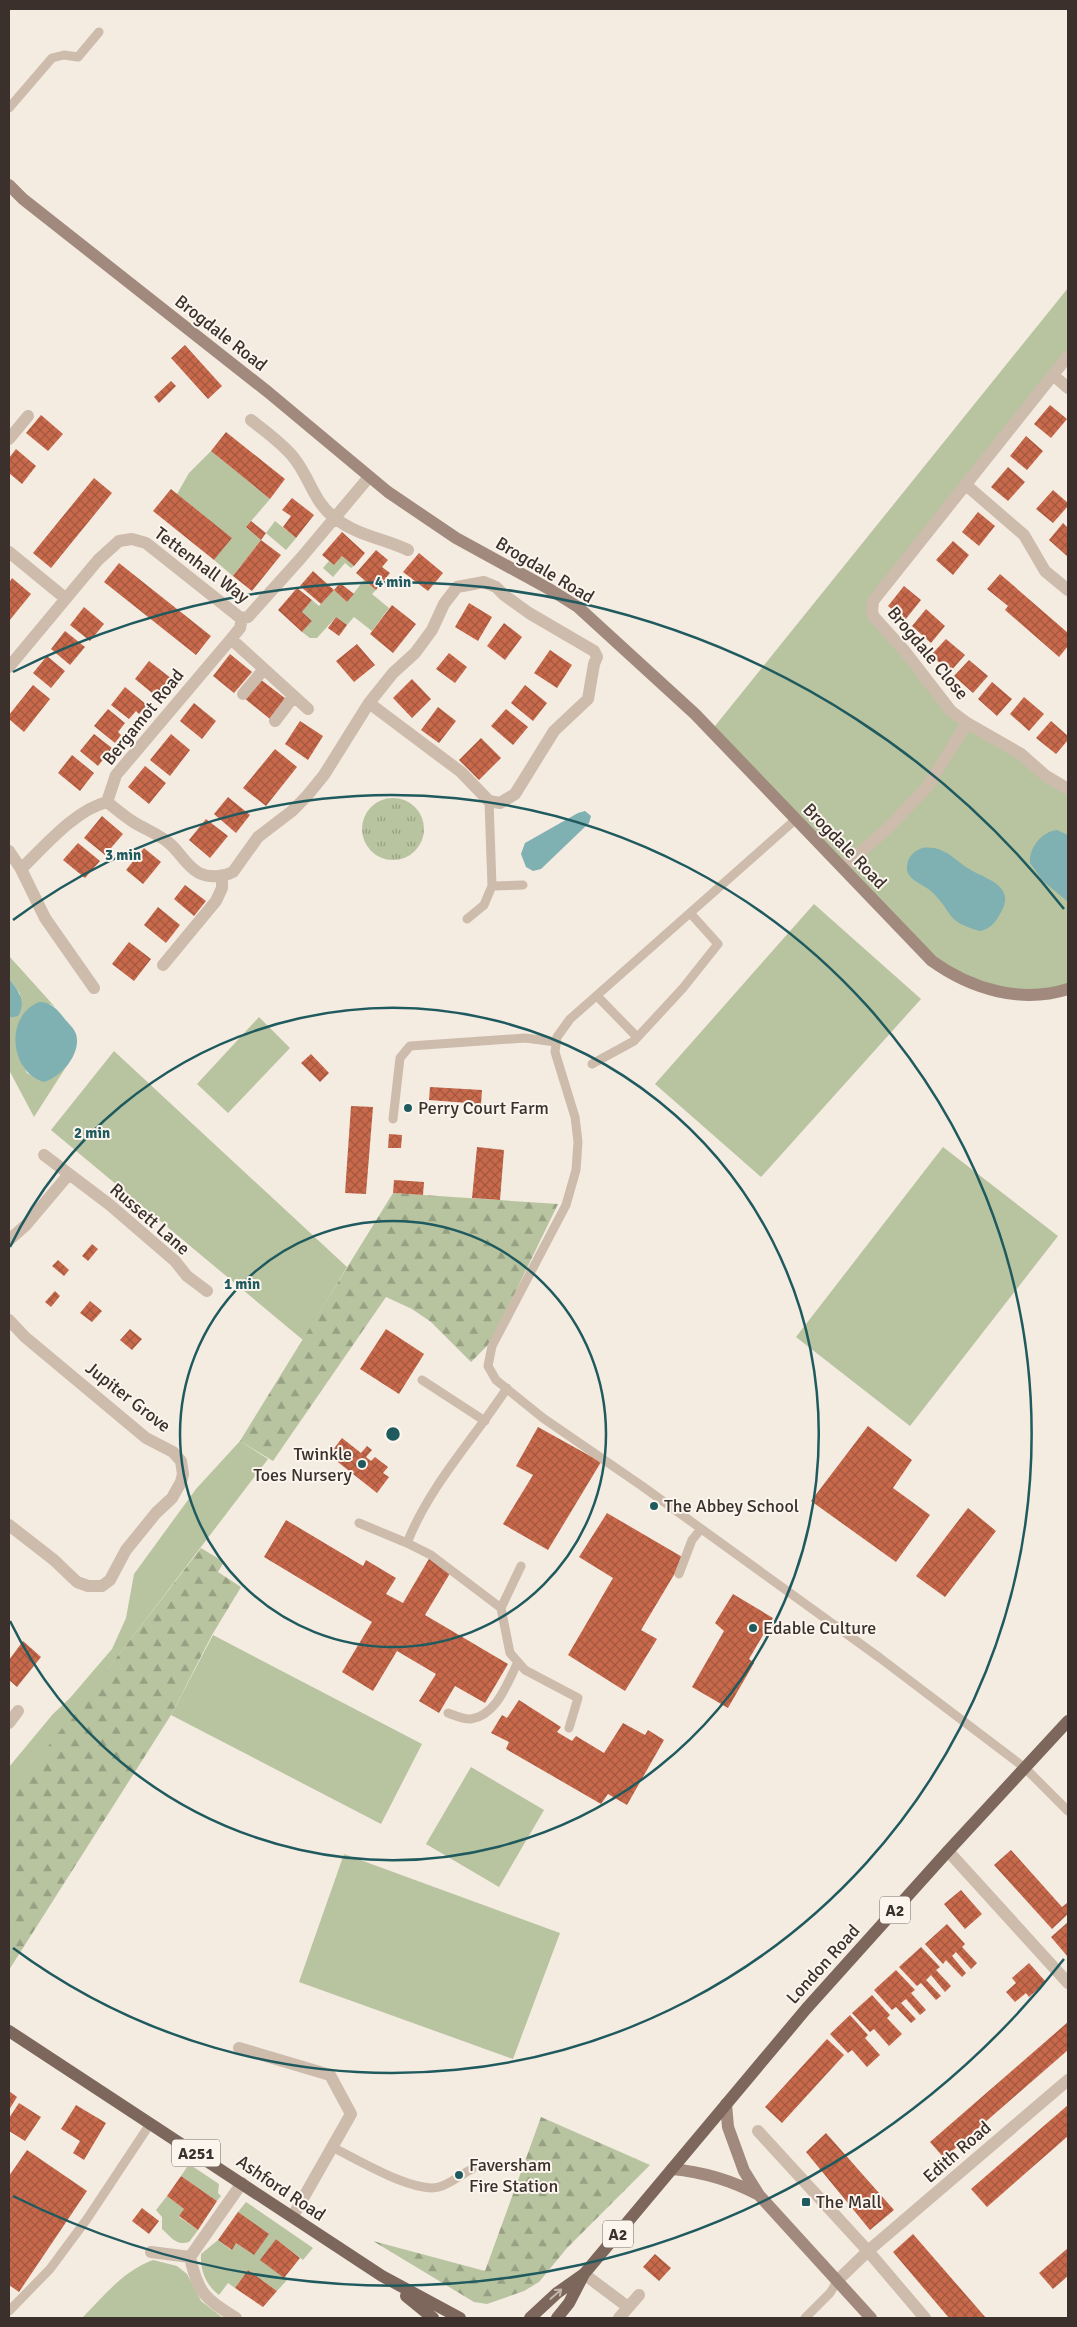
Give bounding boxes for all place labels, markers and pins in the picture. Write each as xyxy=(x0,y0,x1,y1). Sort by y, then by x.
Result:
place label: Perry Court Farm xyxy=(418,1097,549,1119)
marker: Perry Court Farm xyxy=(402,1102,414,1114)
centre of rings xyxy=(384,1425,402,1443)
place label: Twinkle Toes Nursery xyxy=(253,1443,353,1486)
marker: Twinkle Toes Nursery xyxy=(356,1458,368,1470)
place label: The Abbey School xyxy=(664,1495,799,1517)
marker: The Abbey School xyxy=(648,1500,660,1512)
place label: Edable Culture xyxy=(763,1617,876,1639)
marker: Edable Culture xyxy=(747,1622,759,1634)
place label: Faversham Fire Station xyxy=(469,2154,558,2197)
marker: Faversham Fire Station xyxy=(453,2169,465,2181)
place label: The Mall xyxy=(816,2191,882,2213)
marker: The Mall xyxy=(800,2196,812,2208)

